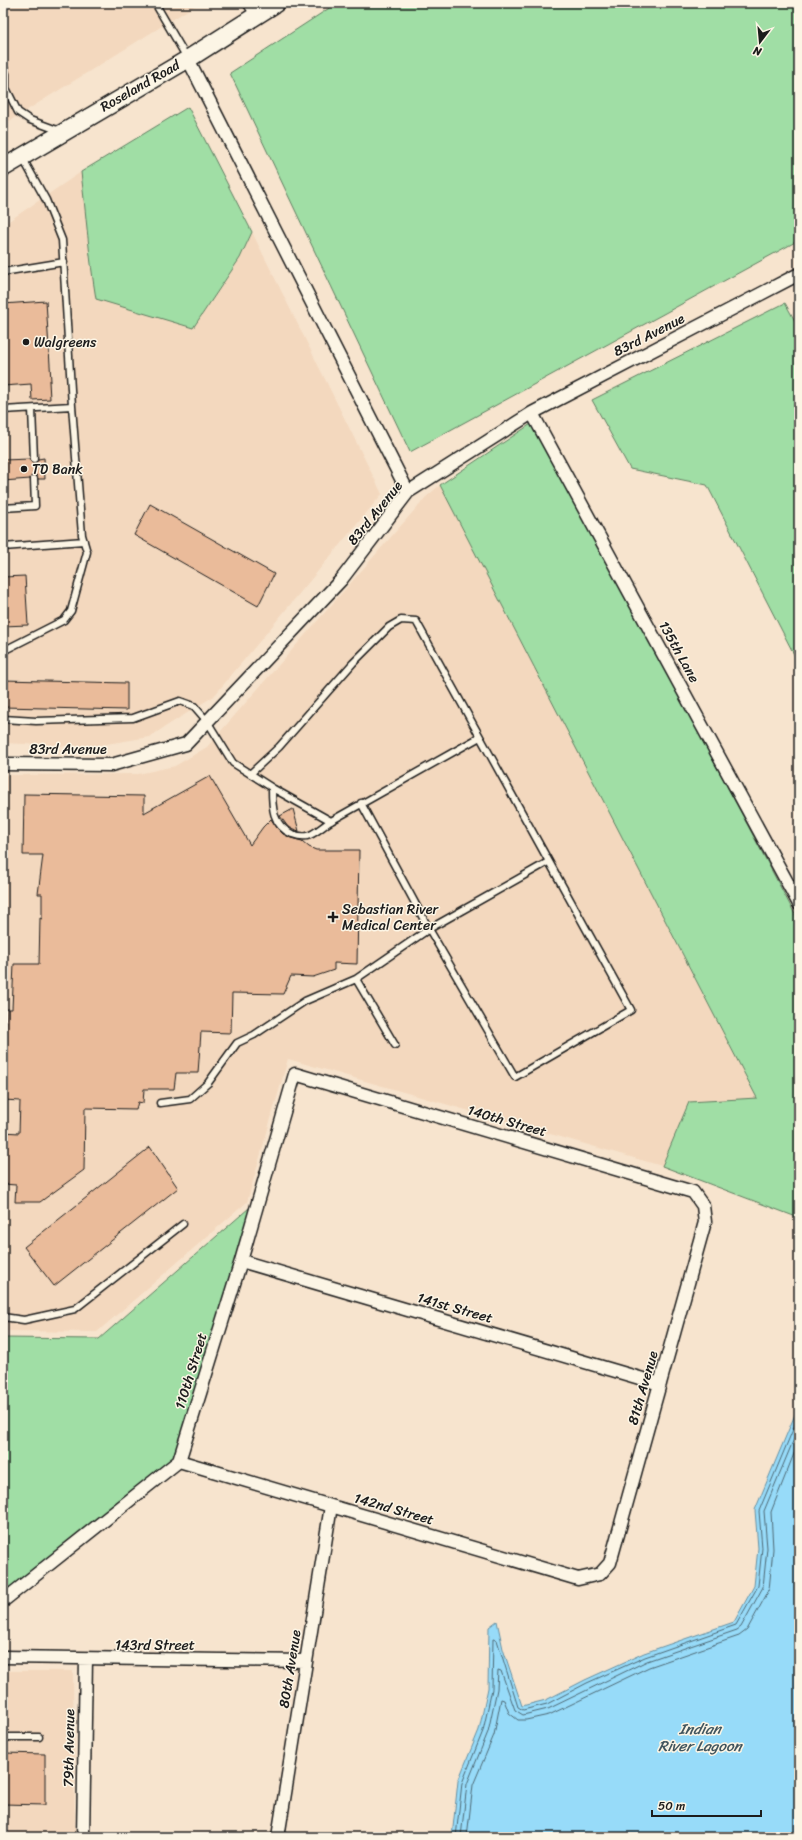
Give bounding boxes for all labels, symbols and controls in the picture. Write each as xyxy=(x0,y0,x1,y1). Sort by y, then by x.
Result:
north arrow xyxy=(740,22,780,62)
text: N xyxy=(751,41,765,62)
street label: Roseland Road xyxy=(95,52,186,119)
street label: 83rd Avenue xyxy=(609,306,689,364)
place label: Walgreens xyxy=(34,330,97,355)
marker: Walgreens xyxy=(21,337,31,347)
place label: TD Bank xyxy=(32,457,83,482)
marker: TD Bank xyxy=(19,464,29,474)
street label: 83rd Avenue xyxy=(341,475,409,551)
street label: 135th Lane xyxy=(652,616,706,688)
street label: 83rd Avenue xyxy=(29,737,107,762)
place label: Sebastian River Medical Center xyxy=(342,897,439,938)
marker: Sebastian River Medical Center xyxy=(327,911,339,923)
street label: 140th Street xyxy=(464,1098,550,1144)
street label: 141st Street xyxy=(414,1285,496,1331)
street label: 110th Street xyxy=(168,1330,214,1412)
street label: 81th Avenue xyxy=(620,1348,666,1428)
street label: 142nd Street xyxy=(351,1486,437,1532)
street label: 80th Avenue xyxy=(271,1628,309,1710)
street label: 143rd Street xyxy=(115,1633,195,1658)
street label: 79th Avenue xyxy=(56,1708,82,1787)
water label: Indian River Lagoon xyxy=(658,1716,744,1759)
scale bar xyxy=(652,1792,761,1818)
text: 50 m xyxy=(658,1795,685,1817)

